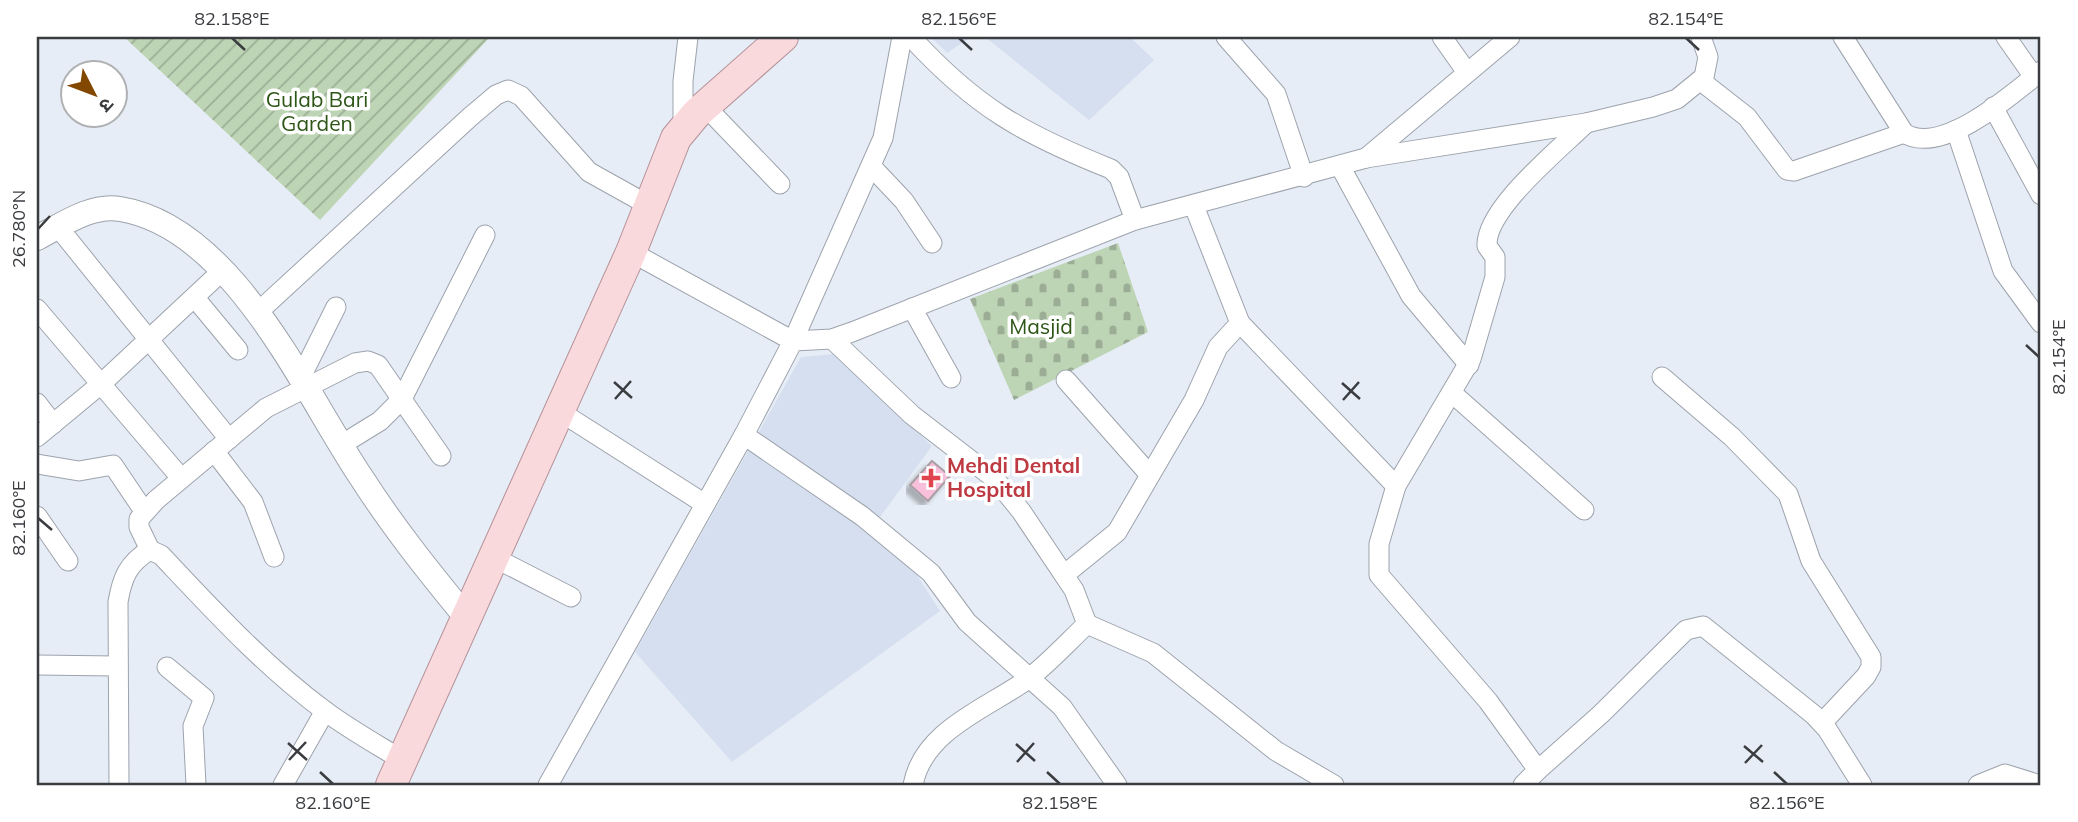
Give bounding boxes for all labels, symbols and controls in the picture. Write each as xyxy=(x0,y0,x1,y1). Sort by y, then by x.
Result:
text: 82.158°E xyxy=(194,7,270,30)
text: 82.156°E xyxy=(921,7,997,30)
text: 82.154°E xyxy=(1648,7,1724,30)
north arrow xyxy=(60,60,130,130)
park label: Gulab Bari Garden xyxy=(266,86,368,136)
text: उ xyxy=(93,93,119,118)
text: 26.780°N xyxy=(7,190,30,268)
park label: Masjid xyxy=(1009,313,1073,339)
text: 82.154°E xyxy=(2047,319,2070,395)
place label: Mehdi Dental Hospital xyxy=(947,452,1080,502)
marker: Mehdi Dental Hospital xyxy=(921,468,941,488)
text: 82.160°E xyxy=(7,480,30,556)
text: 82.160°E xyxy=(295,791,371,814)
text: 82.158°E xyxy=(1022,791,1098,814)
text: 82.156°E xyxy=(1749,791,1825,814)

